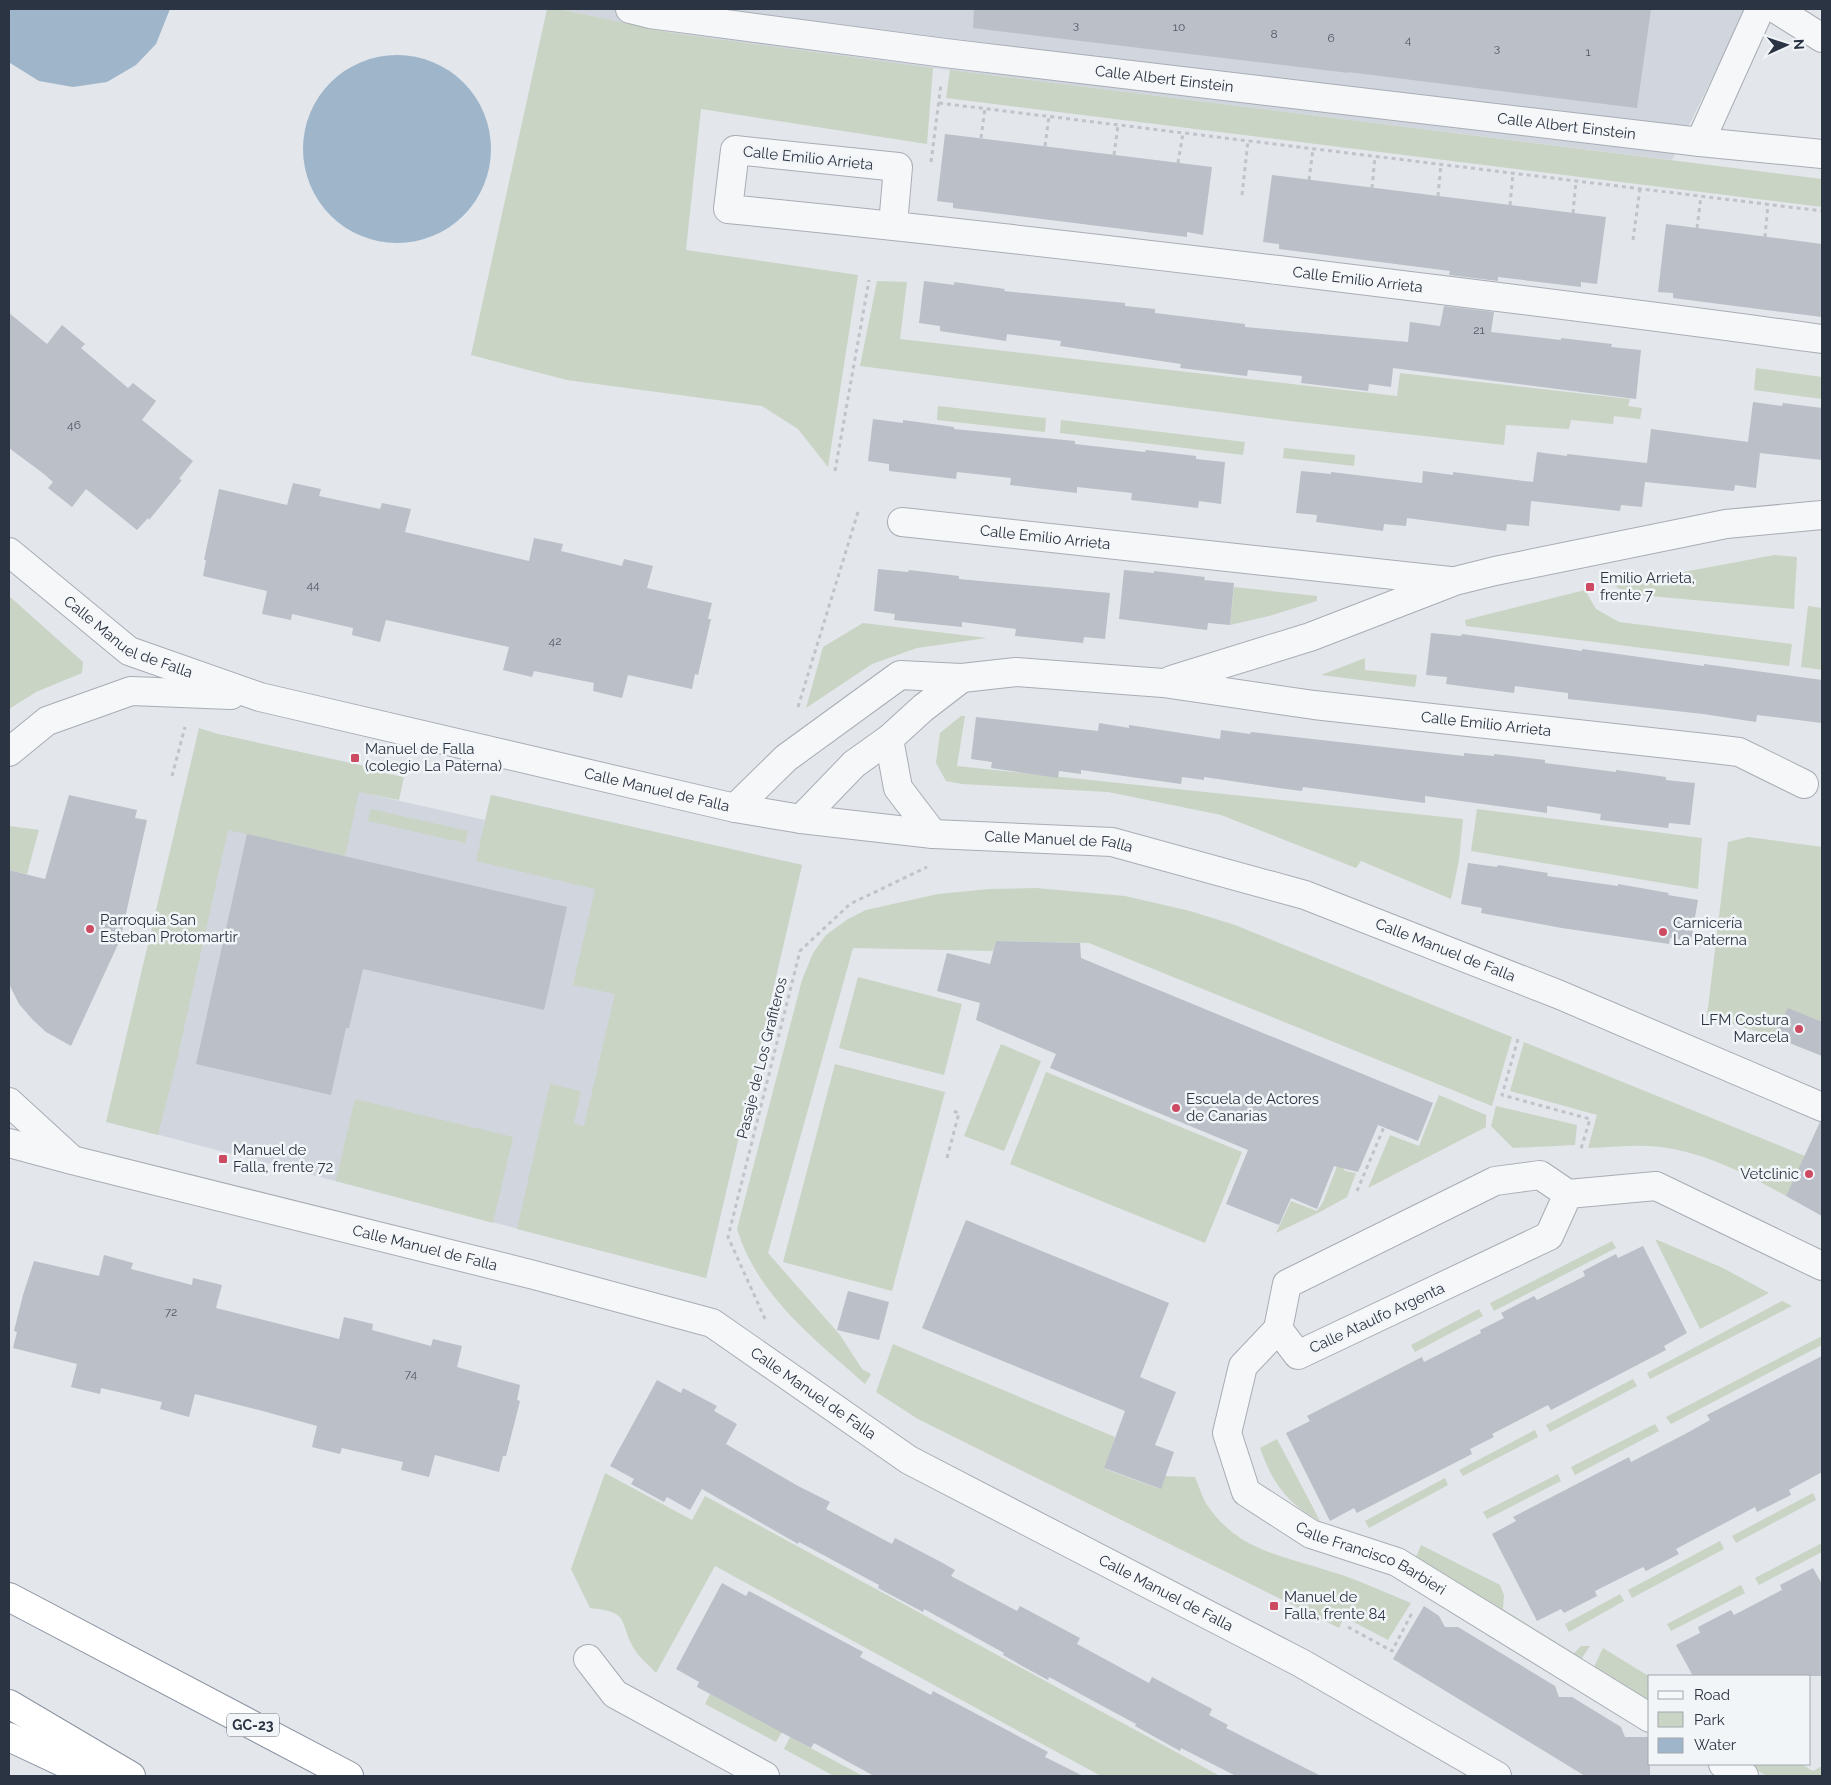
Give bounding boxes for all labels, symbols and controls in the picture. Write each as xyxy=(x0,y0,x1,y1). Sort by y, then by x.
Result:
house number: 3 xyxy=(1073,18,1079,32)
house number: 10 xyxy=(1173,20,1185,34)
north arrow xyxy=(1761,20,1811,70)
house number: 8 xyxy=(1270,27,1278,41)
house number: 6 xyxy=(1327,31,1335,45)
house number: 4 xyxy=(1405,33,1412,47)
text: N xyxy=(1791,39,1807,50)
house number: 3 xyxy=(1494,41,1500,55)
house number: 1 xyxy=(1585,45,1591,59)
street label: Calle Albert Einstein xyxy=(1094,62,1235,96)
street label: Calle Albert Einstein xyxy=(1496,109,1637,143)
street label: Calle Emilio Arrieta xyxy=(742,142,874,174)
street label: Calle Emilio Arrieta xyxy=(1291,263,1424,297)
house number: 21 xyxy=(1473,323,1485,337)
house number: 46 xyxy=(67,418,81,432)
street label: Calle Emilio Arrieta xyxy=(979,521,1111,553)
place label: Emilio Arrieta, frente 7 xyxy=(1600,569,1695,604)
house number: 44 xyxy=(306,578,320,592)
marker: Emilio Arrieta, frente 7 xyxy=(1584,581,1596,593)
street label: Calle Manuel de Falla xyxy=(60,592,195,682)
house number: 42 xyxy=(549,634,561,648)
street label: Calle Emilio Arrieta xyxy=(1420,708,1552,740)
place label: Manuel de Falla (colegio La Paterna) xyxy=(365,740,502,775)
marker: Manuel de Falla (colegio La Paterna) xyxy=(349,752,361,764)
street label: Calle Manuel de Falla xyxy=(582,764,731,815)
street label: Calle Manuel de Falla xyxy=(984,827,1135,856)
place label: Parroquia San Esteban Protomartir xyxy=(100,911,239,946)
street label: Calle Manuel de Falla xyxy=(1373,914,1518,986)
place label: Carnicería La Paterna xyxy=(1673,914,1747,949)
marker: Parroquia San Esteban Protomartir xyxy=(84,923,96,935)
marker: Carnicería La Paterna xyxy=(1657,926,1669,938)
street label: Pasaje de Los Grafiteros xyxy=(733,975,791,1141)
place label: LFM Costura Marcela xyxy=(1701,1011,1789,1046)
marker: LFM Costura Marcela xyxy=(1793,1023,1805,1035)
place label: Escuela de Actores de Canarias xyxy=(1186,1090,1319,1125)
marker: Escuela de Actores de Canarias xyxy=(1170,1102,1182,1114)
place label: Manuel de Falla, frente 72 xyxy=(233,1141,334,1176)
marker: Manuel de Falla, frente 72 xyxy=(217,1153,229,1165)
place label: Vetclinic xyxy=(1740,1165,1799,1183)
marker: Vetclinic xyxy=(1803,1168,1815,1180)
street label: Calle Manuel de Falla xyxy=(351,1221,499,1275)
street label: Calle Ataulfo Argenta xyxy=(1307,1279,1447,1357)
house number: 72 xyxy=(165,1305,177,1319)
street label: Calle Manuel de Falla xyxy=(747,1343,880,1443)
house number: 74 xyxy=(405,1367,418,1381)
street label: Calle Francisco Barbieri xyxy=(1292,1517,1449,1599)
street label: Calle Manuel de Falla xyxy=(1096,1551,1236,1635)
place label: Manuel de Falla, frente 84 xyxy=(1284,1588,1386,1623)
marker: Manuel de Falla, frente 84 xyxy=(1268,1600,1280,1612)
legend xyxy=(1648,1675,1811,1765)
text: Road xyxy=(1694,1686,1730,1704)
text: Park xyxy=(1694,1711,1725,1729)
road number: GC-23 xyxy=(227,1714,279,1736)
text: Water xyxy=(1694,1736,1737,1754)

